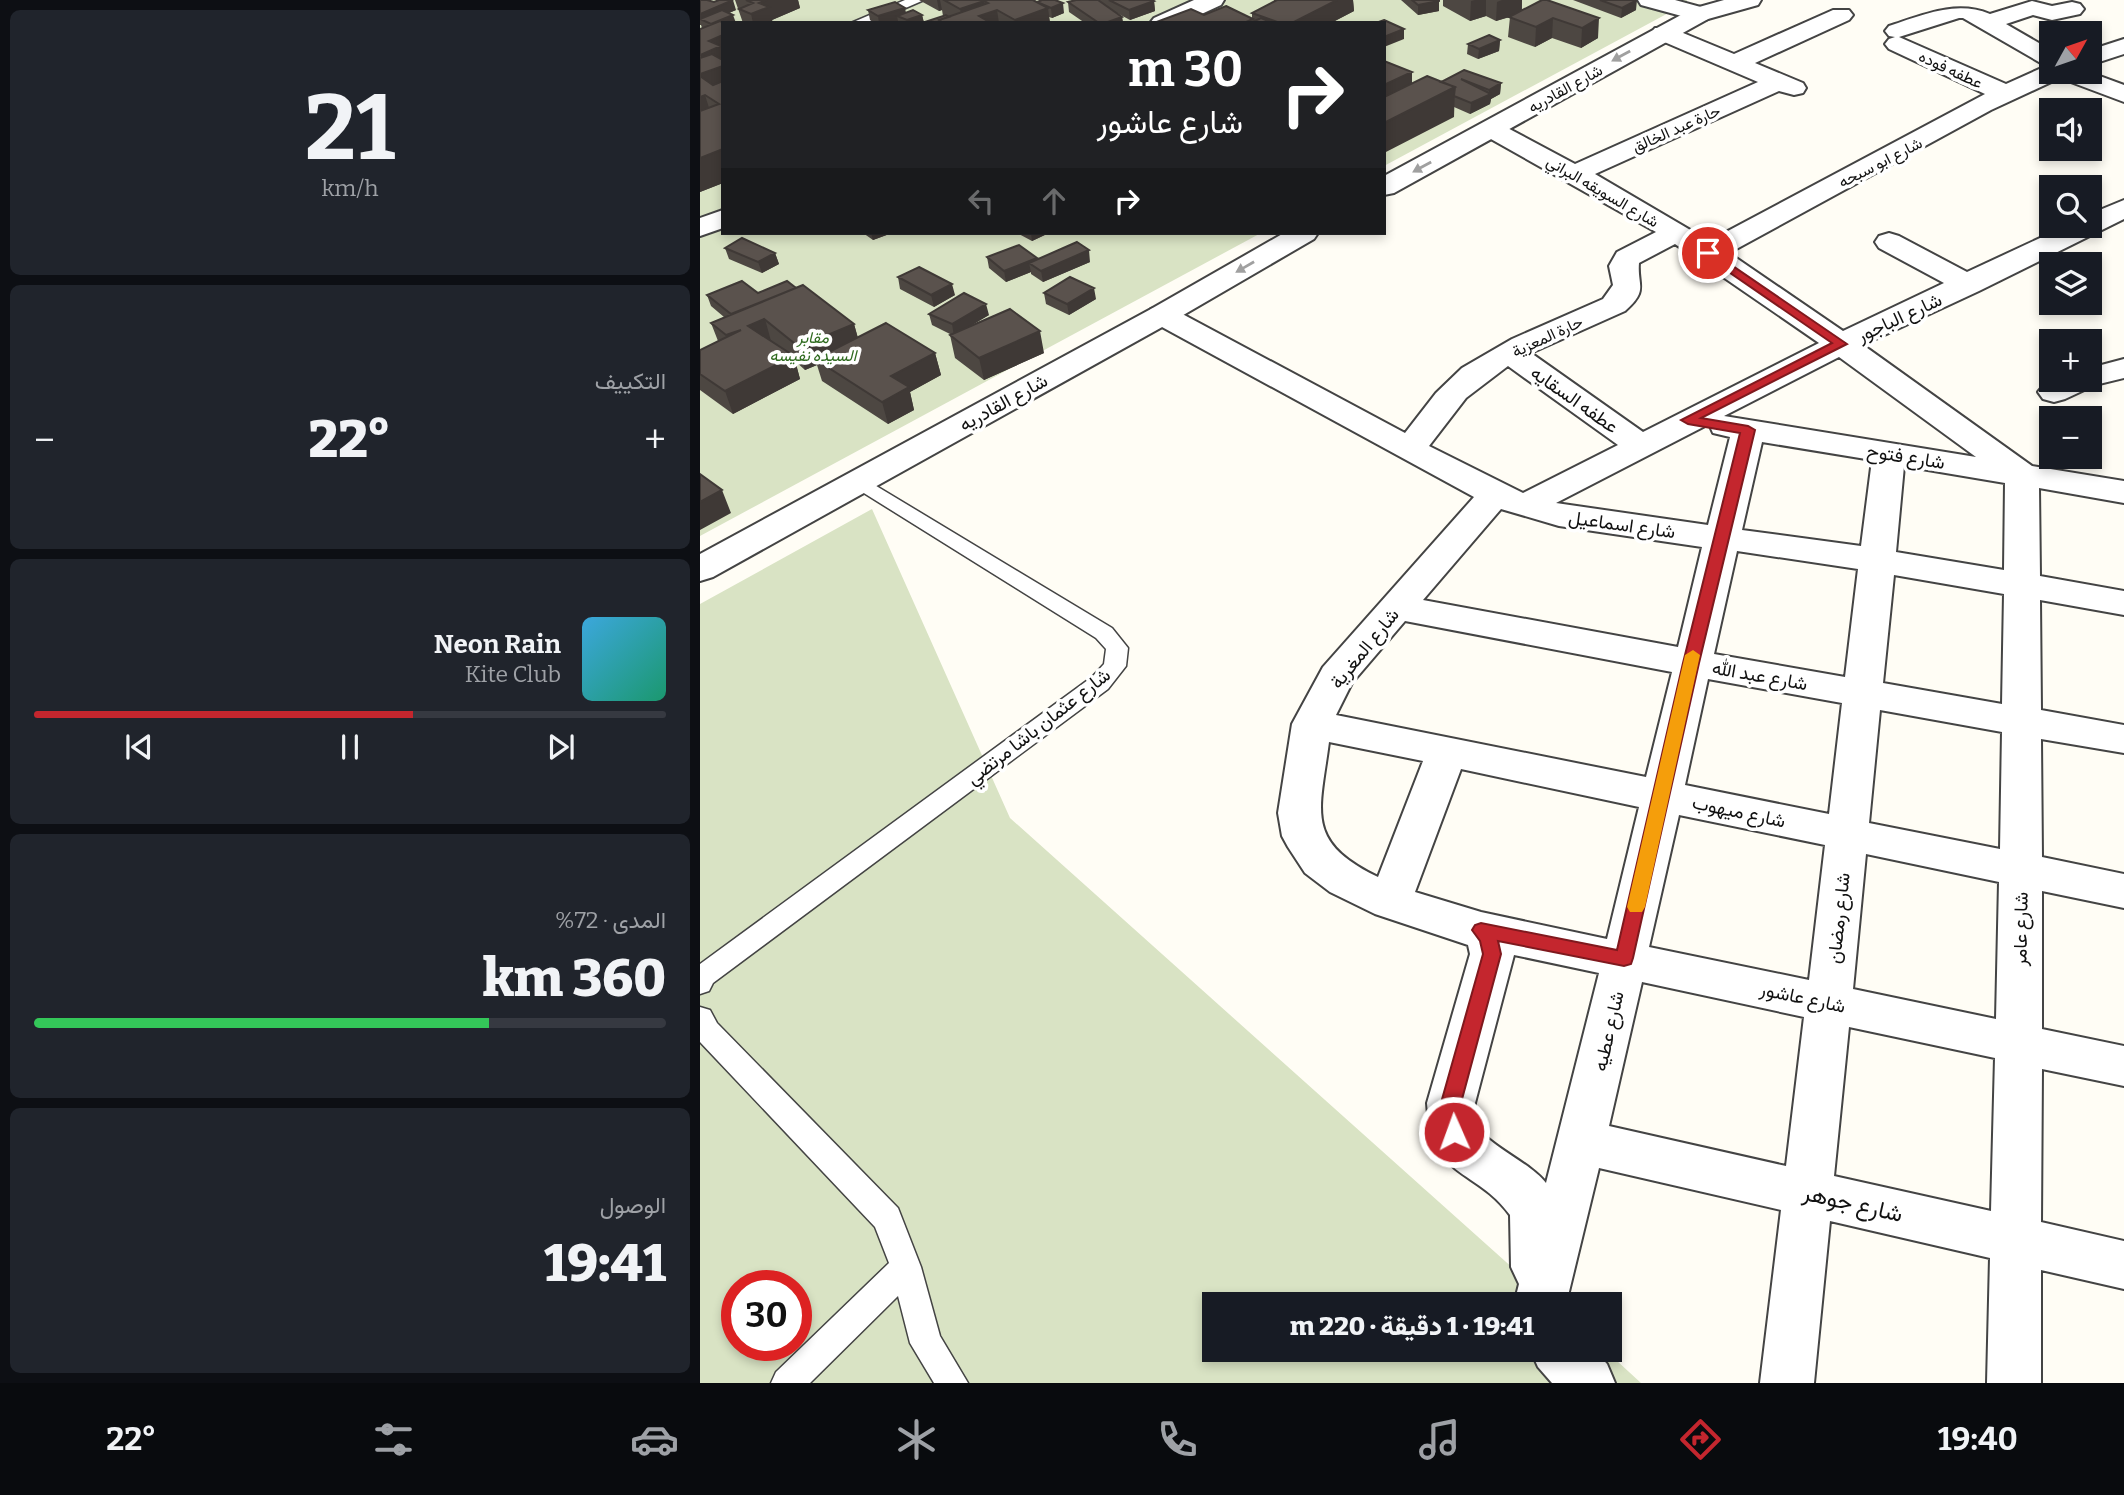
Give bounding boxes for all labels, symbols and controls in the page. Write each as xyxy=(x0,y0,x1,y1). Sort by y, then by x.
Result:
north arrow xyxy=(2039,21,2102,84)
map controls xyxy=(2039,21,2102,469)
text: 30 m xyxy=(1128,40,1243,99)
street label: عطفه فوده xyxy=(1915,46,1986,93)
icon: right xyxy=(1267,49,1358,140)
one-way arrow xyxy=(1611,51,1631,62)
street label: شارع القادريه xyxy=(1525,60,1607,118)
text: 21 xyxy=(305,74,395,183)
button: sound xyxy=(2039,98,2102,161)
street label: حارة عبد الخالق xyxy=(1629,100,1724,157)
text: شارع عاشور xyxy=(1097,103,1243,141)
street label: شارع ابو سبحه xyxy=(1835,133,1926,193)
street label: شارع السويقه البراني xyxy=(1541,152,1662,235)
one-way arrow xyxy=(1412,161,1432,173)
text: km/h xyxy=(322,174,378,202)
button: search xyxy=(2039,175,2102,238)
icon: left xyxy=(962,182,1000,220)
icon: ahead xyxy=(1035,182,1073,220)
icon: right xyxy=(1108,182,1146,220)
pin xyxy=(1678,223,1738,283)
icon: arrive xyxy=(1689,234,1727,272)
button: layers xyxy=(2039,252,2102,315)
one-way arrow xyxy=(1235,261,1254,273)
street label: شارع الباجور xyxy=(1852,288,1946,348)
street label: حارة المعزية xyxy=(1509,312,1586,362)
park label: مقابر السيده نفيسه xyxy=(770,328,859,365)
button: + xyxy=(2039,329,2102,392)
street label: عطفه السقايه xyxy=(1526,361,1623,438)
text: التكييف xyxy=(595,367,666,395)
street label: شارع القادريه xyxy=(955,369,1052,437)
button: − xyxy=(2039,406,2102,469)
text: 22° xyxy=(308,408,391,471)
text: − xyxy=(34,417,55,463)
text: + xyxy=(644,417,666,463)
street label: شارع فتوح xyxy=(1865,439,1947,475)
street label: شارع اسماعيل xyxy=(1567,506,1677,544)
street label: شارع المغرية xyxy=(1325,603,1405,694)
text: Neon Rain xyxy=(434,629,561,660)
street label: شارع عبد الله xyxy=(1710,656,1809,696)
text: Kite Club xyxy=(465,660,561,688)
street label: شارع عثمان باشا مرتضي xyxy=(962,663,1117,793)
icon: previous xyxy=(120,728,158,766)
icon: pause xyxy=(331,728,369,766)
icon: next xyxy=(542,728,580,766)
street label: شارع ميهوب xyxy=(1690,790,1788,834)
street label: شارع رمضان xyxy=(1822,871,1856,965)
street label: شارع عامر xyxy=(2008,892,2034,967)
text: المدى · 72% xyxy=(555,906,666,934)
text: 360 km xyxy=(483,947,666,1010)
street label: شارع عاشور xyxy=(1757,977,1848,1019)
street label: شارع عطيه xyxy=(1588,989,1630,1074)
position arrow xyxy=(1417,1095,1491,1169)
street label: شارع جوهر xyxy=(1799,1178,1906,1230)
text: الوصول xyxy=(600,1191,666,1219)
text: 19:41 xyxy=(544,1232,666,1295)
speed limit sign: 30 xyxy=(721,1270,812,1361)
text: 19:41 · 1 دقيقة · 220 m xyxy=(1290,1311,1534,1342)
icon: filters xyxy=(369,1415,418,1464)
icon: car xyxy=(630,1415,679,1464)
icon: climate xyxy=(892,1415,941,1464)
icon: phone xyxy=(1153,1415,1202,1464)
icon: music xyxy=(1415,1415,1464,1464)
icon: directions xyxy=(1676,1415,1725,1464)
text: 22° xyxy=(106,1420,156,1458)
text: 19:40 xyxy=(1938,1420,2018,1458)

